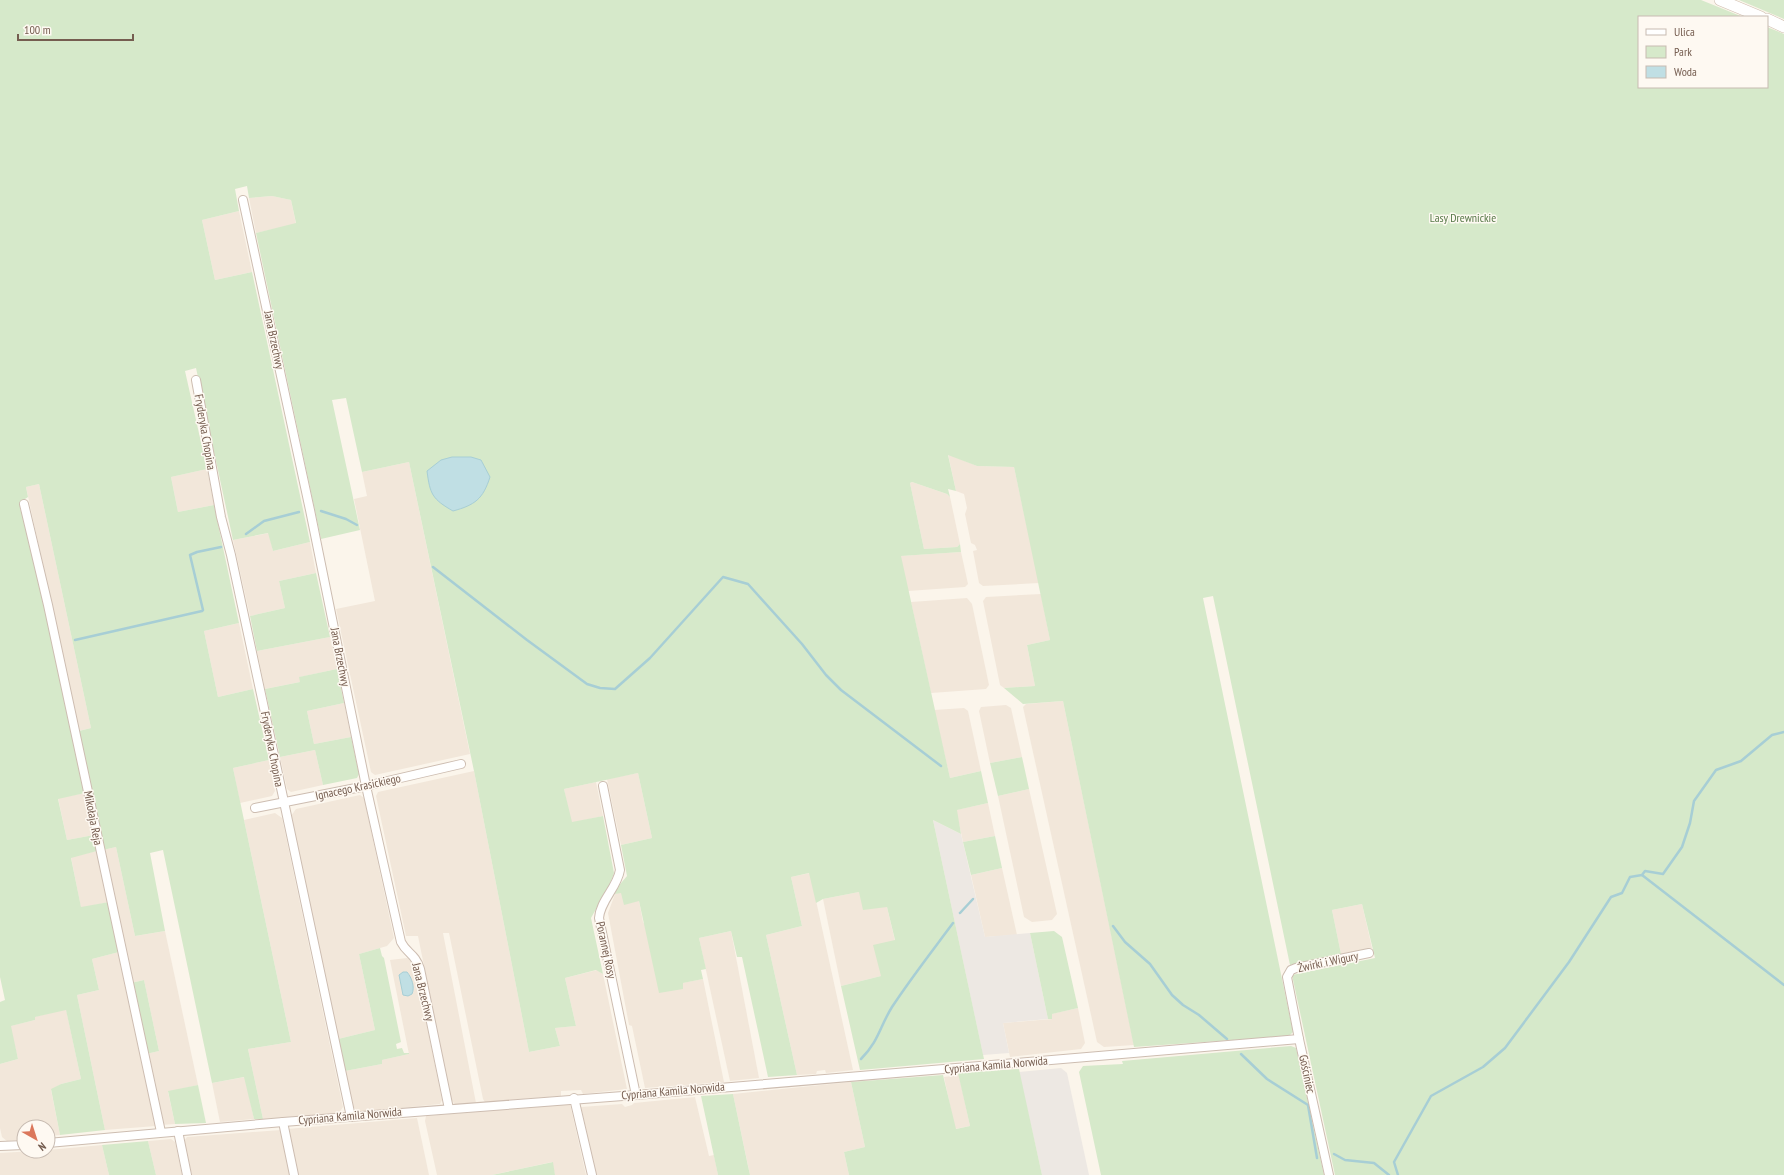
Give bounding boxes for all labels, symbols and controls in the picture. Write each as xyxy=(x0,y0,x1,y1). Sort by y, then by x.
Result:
scale bar xyxy=(18,16,133,42)
legend xyxy=(1638,16,1768,88)
text: 100 m xyxy=(24,22,51,37)
text: Ulica xyxy=(1674,24,1695,39)
text: Park xyxy=(1674,44,1692,59)
text: Woda xyxy=(1674,64,1697,79)
park label: Lasy Drewnickie xyxy=(1430,210,1496,225)
street label: Jana Brzechwy xyxy=(261,308,288,371)
street label: Fryderyka Chopina xyxy=(191,393,220,471)
street label: Jana Brzechwy xyxy=(327,625,354,688)
street label: Fryderyka Chopina xyxy=(258,710,287,788)
street label: Ignacego Krasickiego xyxy=(314,770,402,803)
street label: Mikołaja Reja xyxy=(81,789,106,847)
street label: Porannej Rosy xyxy=(593,920,620,980)
street label: Żwirki i Wigury xyxy=(1296,948,1360,975)
street label: Jana Brzechwy xyxy=(409,960,438,1023)
street label: Cypriana Kamila Norwida xyxy=(944,1052,1048,1076)
street label: Gościniec xyxy=(1296,1053,1319,1095)
street label: Cypriana Kamila Norwida xyxy=(621,1078,725,1102)
street label: Cypriana Kamila Norwida xyxy=(298,1103,402,1127)
north arrow xyxy=(16,1119,56,1159)
text: N xyxy=(36,1139,49,1154)

